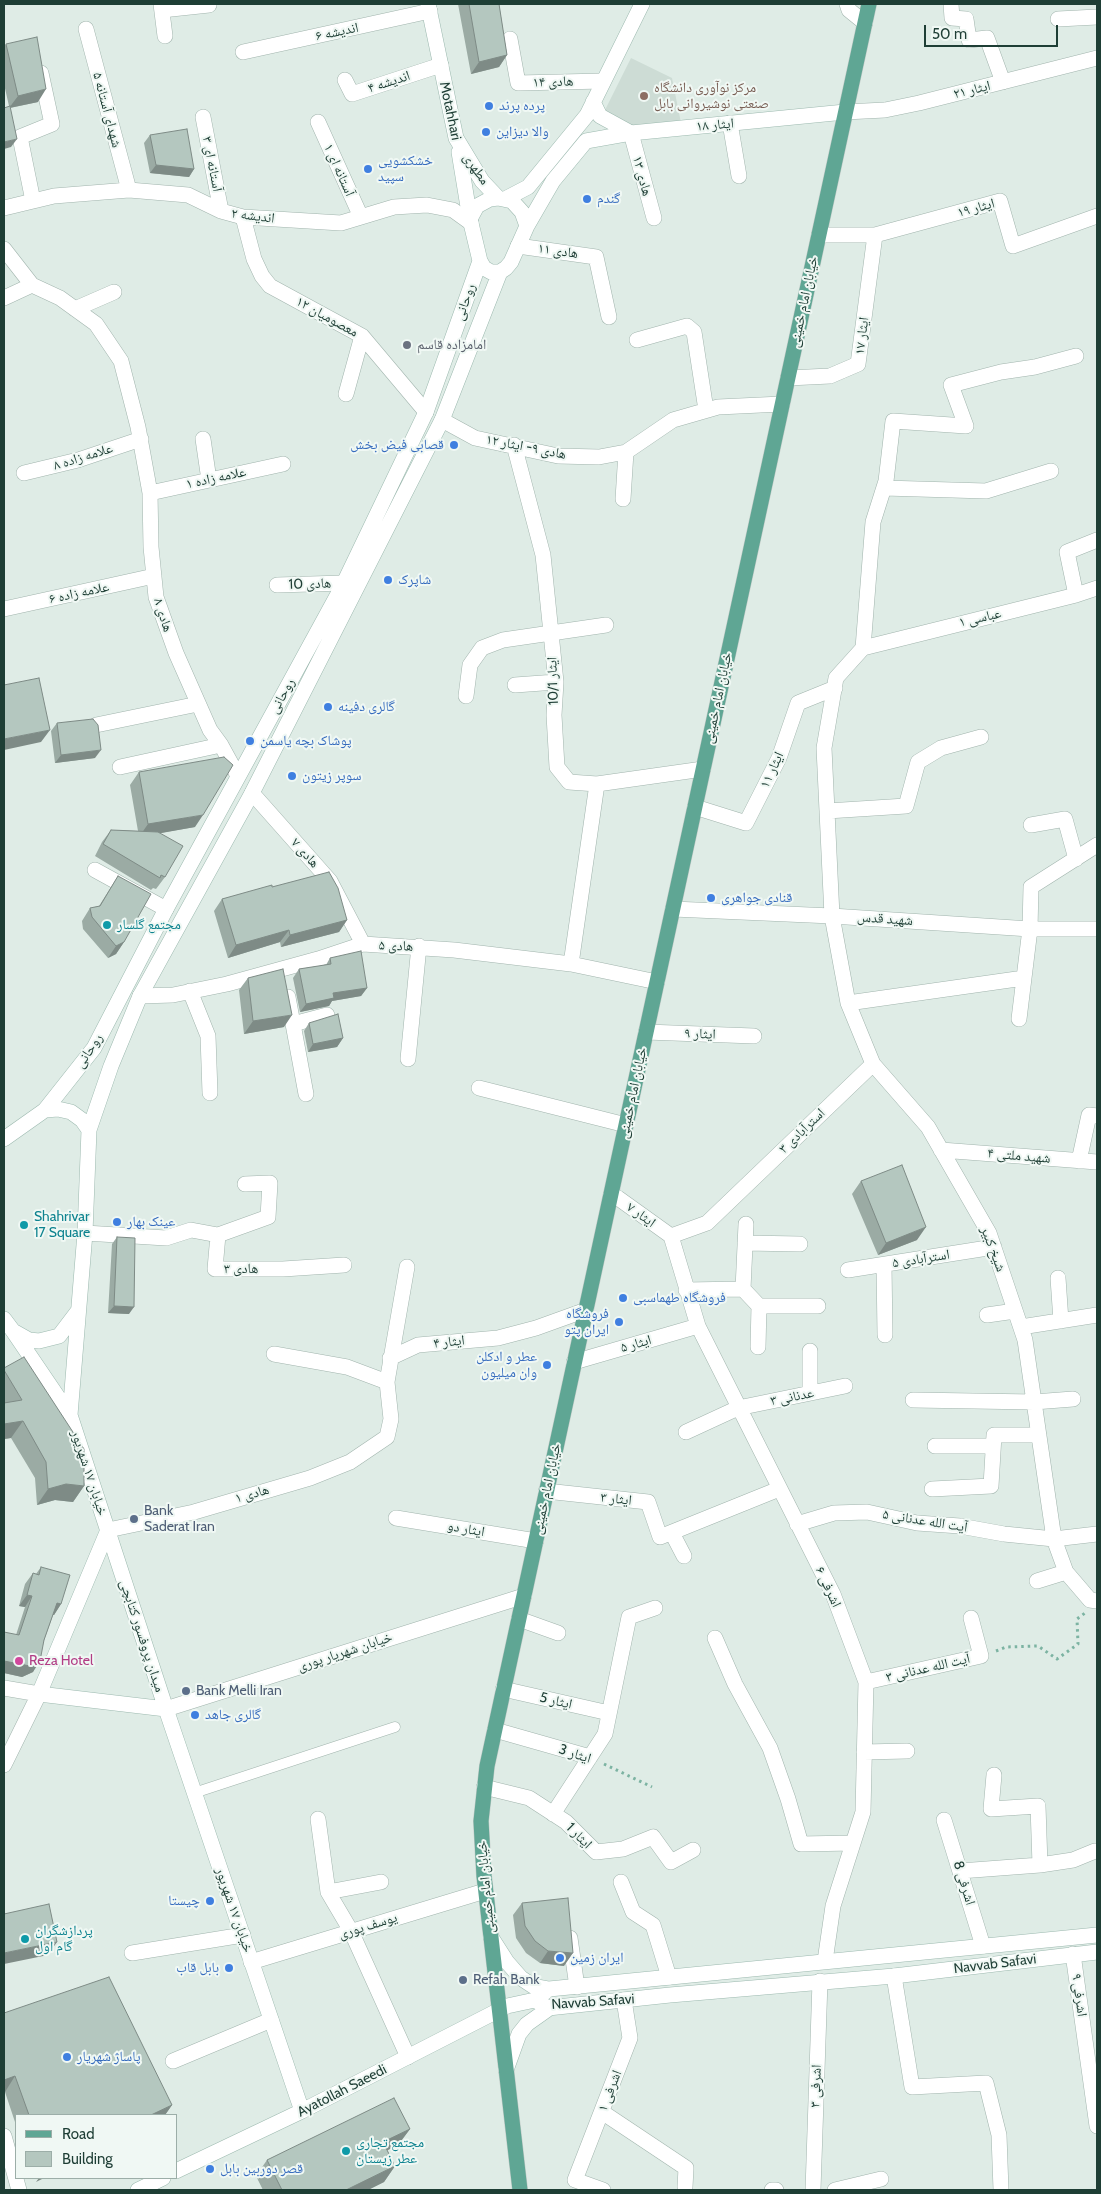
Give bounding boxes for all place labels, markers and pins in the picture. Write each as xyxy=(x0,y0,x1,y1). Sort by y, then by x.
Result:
place label: مرکز نوآوری دانشگاه صنعتی نوشیروانی بابل xyxy=(654,80,769,112)
marker: مرکز نوآوری دانشگاه صنعتی نوشیروانی بابل xyxy=(638,90,650,102)
place label: پرده پرند xyxy=(499,98,545,114)
marker: پرده پرند xyxy=(483,100,495,112)
place label: والا دیزاین xyxy=(496,124,549,140)
marker: والا دیزاین xyxy=(480,126,492,138)
place label: خشکشویی سپید xyxy=(378,153,433,186)
marker: خشکشویی سپید xyxy=(362,163,374,175)
place label: گندم xyxy=(597,191,620,207)
marker: گندم xyxy=(581,193,593,205)
place label: امامزاده قاسم xyxy=(417,337,486,353)
marker: امامزاده قاسم xyxy=(401,339,413,351)
place label: قصابی فیض بخش xyxy=(350,437,444,453)
marker: قصابی فیض بخش xyxy=(448,439,460,451)
place label: شاپرک xyxy=(398,572,431,588)
marker: شاپرک xyxy=(382,574,394,586)
place label: گالری دفینه xyxy=(338,699,395,715)
marker: گالری دفینه xyxy=(322,701,334,713)
place label: پوشاک بچه یاسمن xyxy=(260,733,352,749)
marker: پوشاک بچه یاسمن xyxy=(244,735,256,747)
place label: سوپر زیتون xyxy=(302,768,361,784)
marker: سوپر زیتون xyxy=(286,770,298,782)
place label: قنادی جواهری xyxy=(721,890,792,906)
marker: قنادی جواهری xyxy=(705,892,717,904)
place label: مجتمع گلسار xyxy=(117,917,181,933)
marker: مجتمع گلسار xyxy=(101,919,113,931)
place label: Shahrivar 17 Square xyxy=(34,1209,90,1242)
place label: عینک بهار xyxy=(127,1214,175,1230)
marker: عینک بهار xyxy=(111,1216,123,1228)
marker: Shahrivar 17 Square xyxy=(18,1219,30,1231)
place label: فروشگاه طهماسبی xyxy=(633,1290,726,1306)
marker: فروشگاه طهماسبی xyxy=(617,1292,629,1304)
place label: فروشگاه ایران پتو xyxy=(564,1306,609,1338)
marker: فروشگاه ایران پتو xyxy=(613,1316,625,1328)
place label: عطر و ادکلن وان میلیون xyxy=(476,1349,537,1381)
marker: عطر و ادکلن وان میلیون xyxy=(541,1359,553,1371)
place label: Bank Saderat Iran xyxy=(144,1503,215,1535)
marker: Bank Saderat Iran xyxy=(128,1513,140,1525)
place label: Reza Hotel xyxy=(29,1653,93,1669)
marker: Reza Hotel xyxy=(13,1655,25,1667)
place label: Bank Melli Iran xyxy=(196,1683,282,1699)
marker: Bank Melli Iran xyxy=(180,1685,192,1697)
place label: گالری جاهد xyxy=(205,1707,261,1723)
marker: گالری جاهد xyxy=(189,1709,201,1721)
place label: چیستا xyxy=(168,1893,200,1909)
marker: چیستا xyxy=(204,1895,216,1907)
place label: پردازشگران گام اول xyxy=(35,1923,93,1955)
marker: پردازشگران گام اول xyxy=(19,1933,31,1945)
place label: ایران زمین xyxy=(570,1950,623,1966)
marker: ایران زمین xyxy=(554,1952,566,1964)
place label: بابل قاب xyxy=(176,1960,219,1976)
marker: بابل قاب xyxy=(223,1962,235,1974)
place label: Refah Bank xyxy=(473,1972,540,1988)
marker: Refah Bank xyxy=(457,1974,469,1986)
place label: پاساژ شهریار xyxy=(77,2049,141,2065)
marker: پاساژ شهریار xyxy=(61,2051,73,2063)
place label: مجتمع تجاری عطر زیستان xyxy=(356,2135,424,2168)
marker: مجتمع تجاری عطر زیستان xyxy=(340,2145,352,2157)
place label: قصر دوربین بابل xyxy=(220,2161,303,2177)
marker: قصر دوربین بابل xyxy=(204,2163,216,2175)

